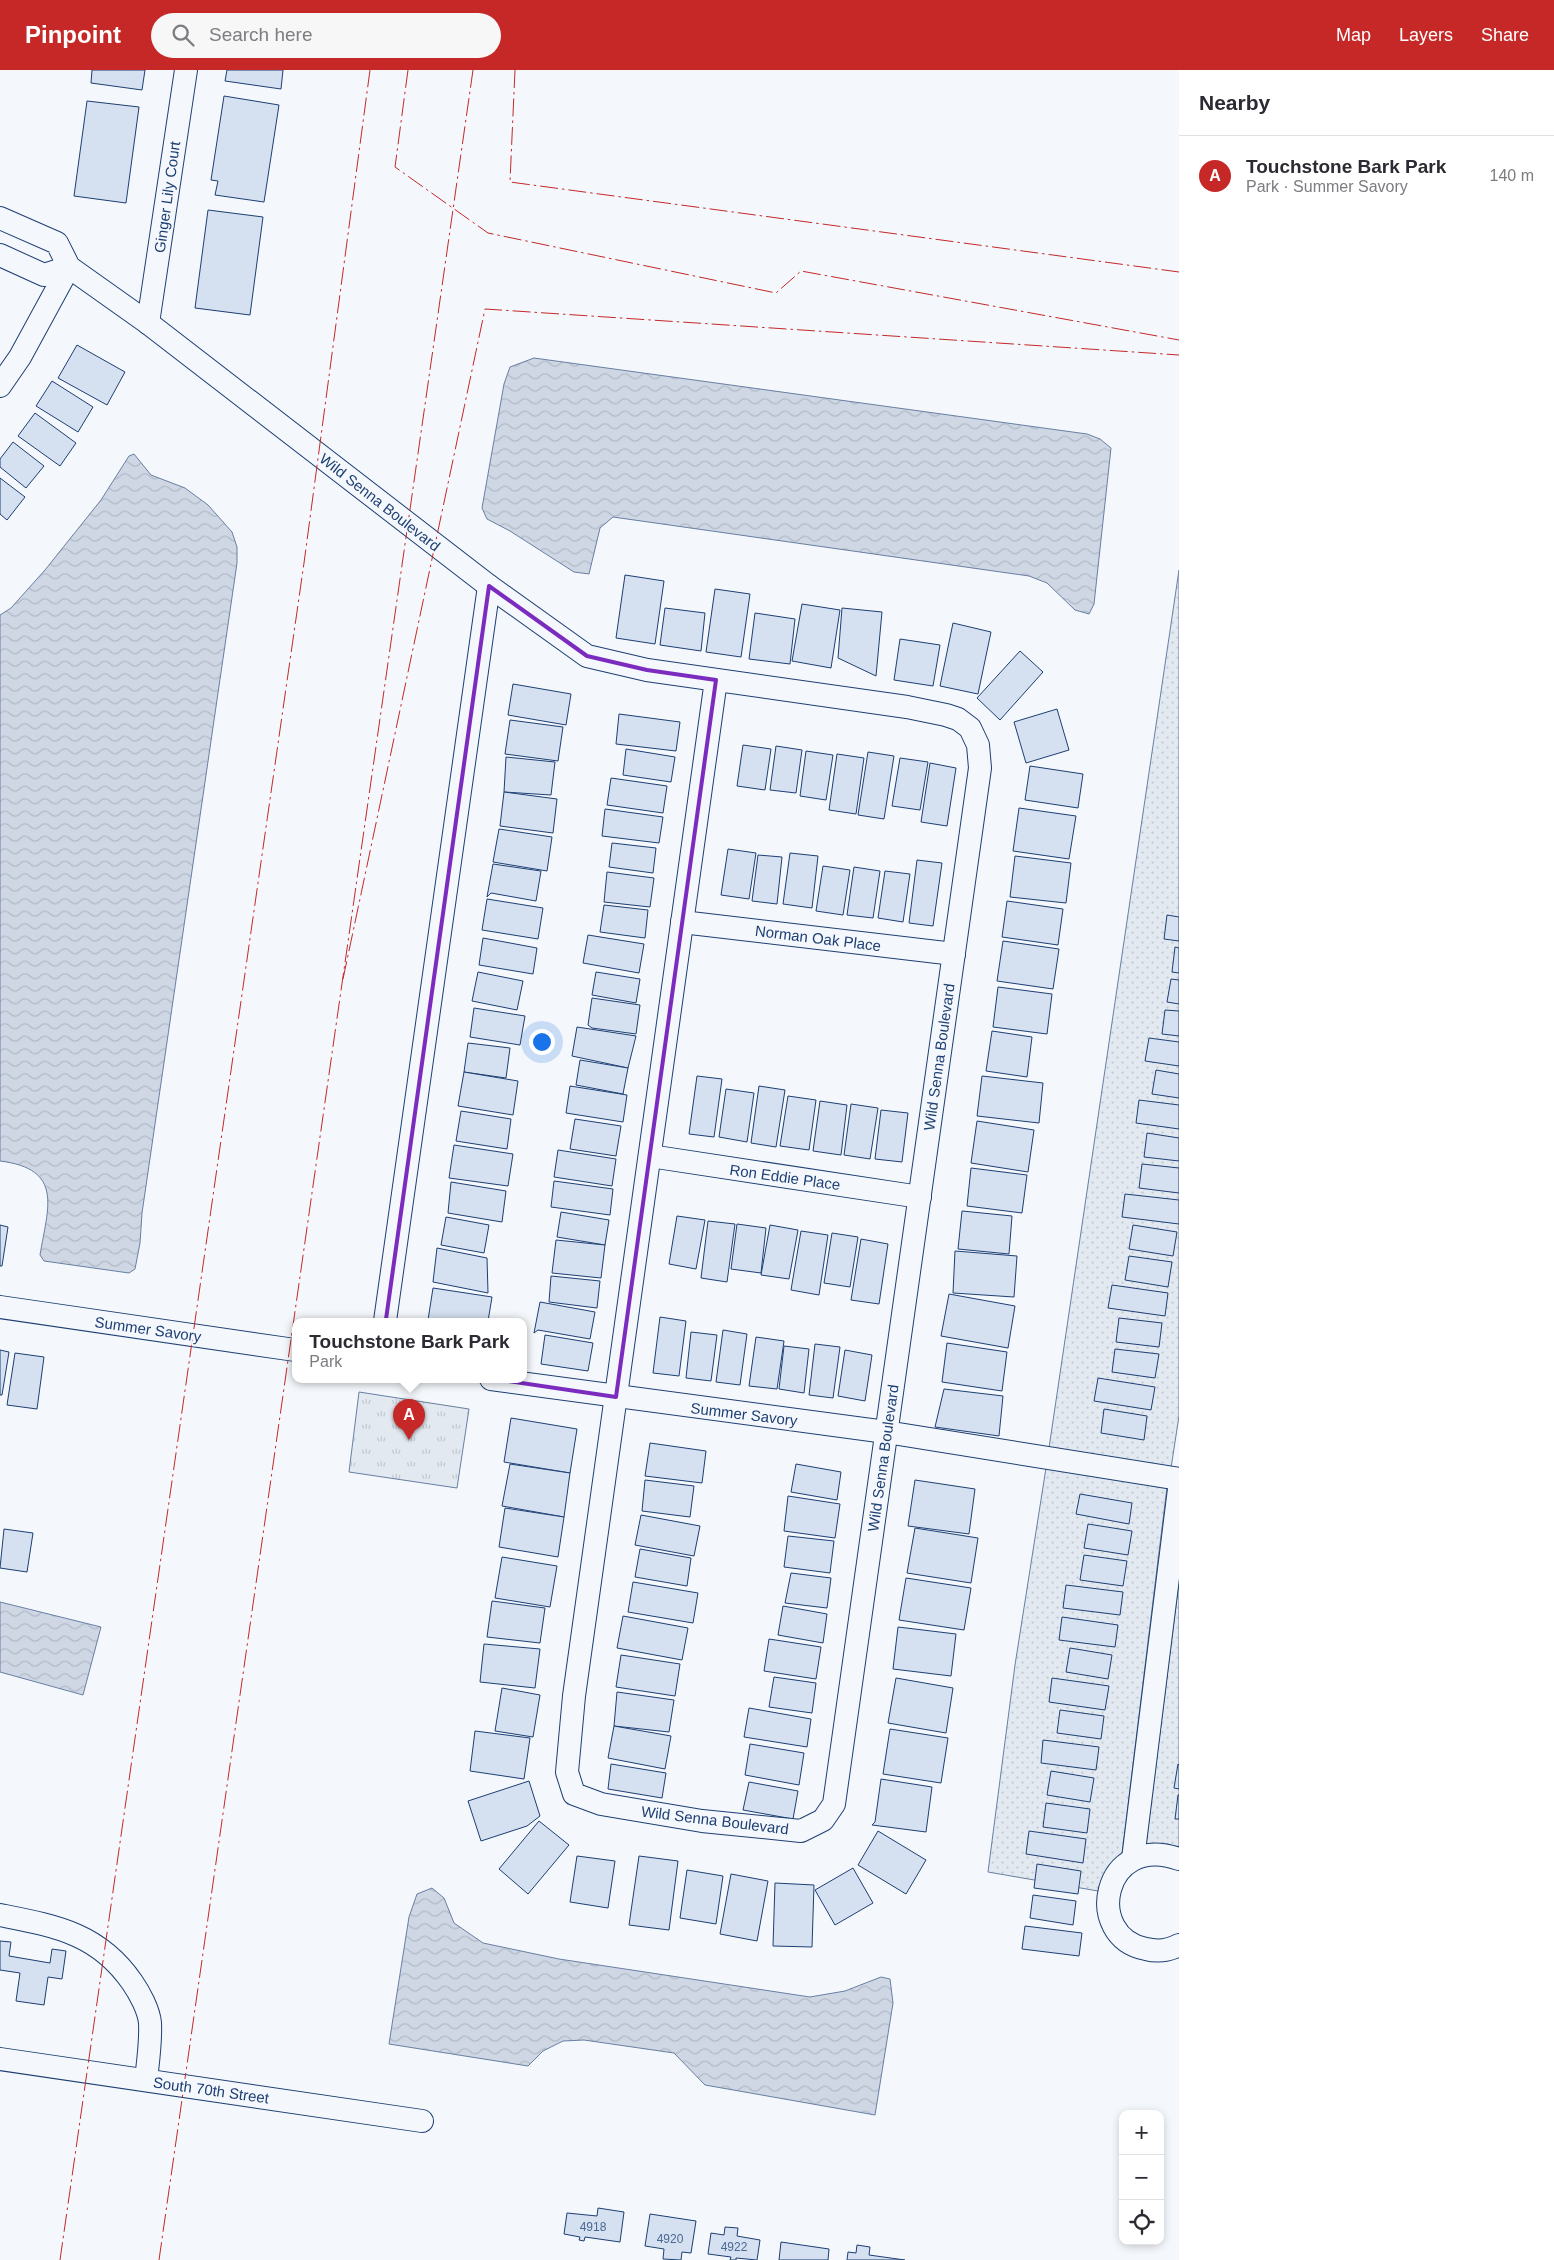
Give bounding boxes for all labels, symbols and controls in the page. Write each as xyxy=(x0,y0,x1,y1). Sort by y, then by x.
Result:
search box xyxy=(151,13,501,58)
text: Pinpoint xyxy=(25,21,121,48)
icon: search xyxy=(169,21,197,49)
text: Search here xyxy=(209,24,313,45)
text: Map xyxy=(1336,25,1371,45)
text: Layers xyxy=(1399,25,1453,45)
text: Share xyxy=(1481,25,1529,45)
text: Nearby xyxy=(1199,91,1270,114)
street label: Ginger Lily Court xyxy=(151,139,183,254)
text: Touchstone Bark Park xyxy=(1246,156,1446,177)
text: A xyxy=(1209,167,1221,184)
text: 140 m xyxy=(1490,167,1534,184)
text: Park · Summer Savory xyxy=(1246,178,1408,195)
street label: Wild Senna Boulevard xyxy=(316,450,444,554)
street label: Norman Oak Place xyxy=(754,922,882,954)
street label: Wild Senna Boulevard xyxy=(920,982,958,1132)
your location xyxy=(529,1029,555,1055)
street label: Ron Eddie Place xyxy=(728,1161,842,1193)
street label: Summer Savory xyxy=(94,1313,203,1345)
popup xyxy=(292,1318,527,1383)
text: Touchstone Bark Park xyxy=(309,1331,510,1352)
text: Park xyxy=(309,1353,342,1370)
street label: Wild Senna Boulevard xyxy=(864,1383,902,1533)
pin: A xyxy=(393,1399,425,1440)
street label: Summer Savory xyxy=(690,1399,799,1429)
street label: Wild Senna Boulevard xyxy=(640,1803,790,1837)
street label: South 70th Street xyxy=(152,2073,271,2107)
map controls xyxy=(1119,2110,1164,2245)
button: + xyxy=(1119,2110,1164,2155)
button: − xyxy=(1119,2155,1164,2200)
button: locate xyxy=(1119,2200,1164,2245)
house number: 4918 xyxy=(580,2220,607,2234)
house number: 4920 xyxy=(657,2232,684,2246)
house number: 4922 xyxy=(721,2240,748,2254)

